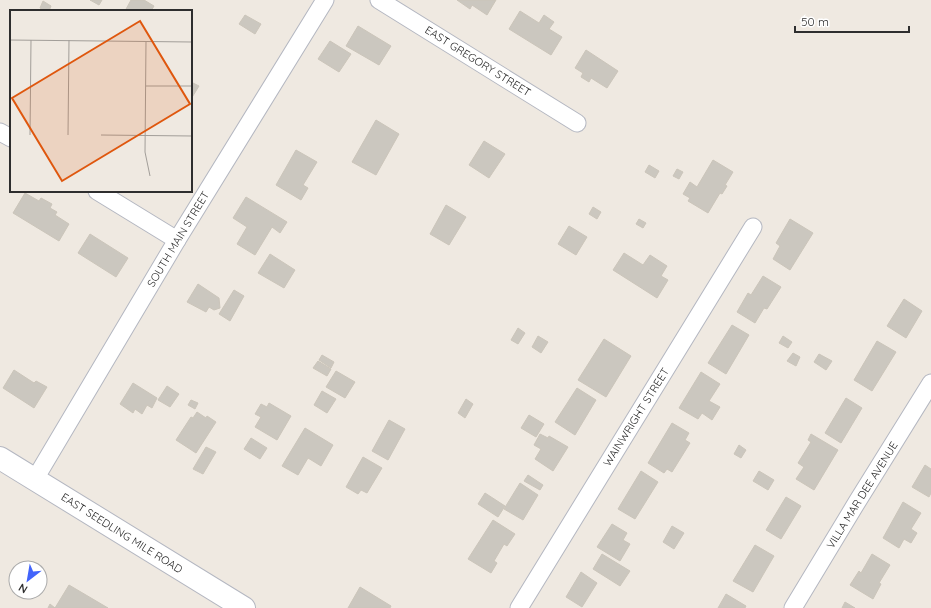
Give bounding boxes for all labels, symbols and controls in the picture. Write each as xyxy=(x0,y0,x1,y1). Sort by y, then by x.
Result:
scale bar xyxy=(795,8,909,34)
inset map xyxy=(10,10,192,192)
text: 50 m xyxy=(801,14,829,29)
street label: EAST GREGORY STREET xyxy=(422,23,534,99)
street label: SOUTH MAIN STREET xyxy=(144,188,212,289)
street label: WAINWRIGHT STREET xyxy=(600,365,672,469)
street label: VILLA MAR DEE AVENUE xyxy=(823,439,901,551)
street label: EAST SEEDLING MILE ROAD xyxy=(59,490,185,576)
north arrow xyxy=(8,560,48,600)
text: N xyxy=(16,580,30,597)

